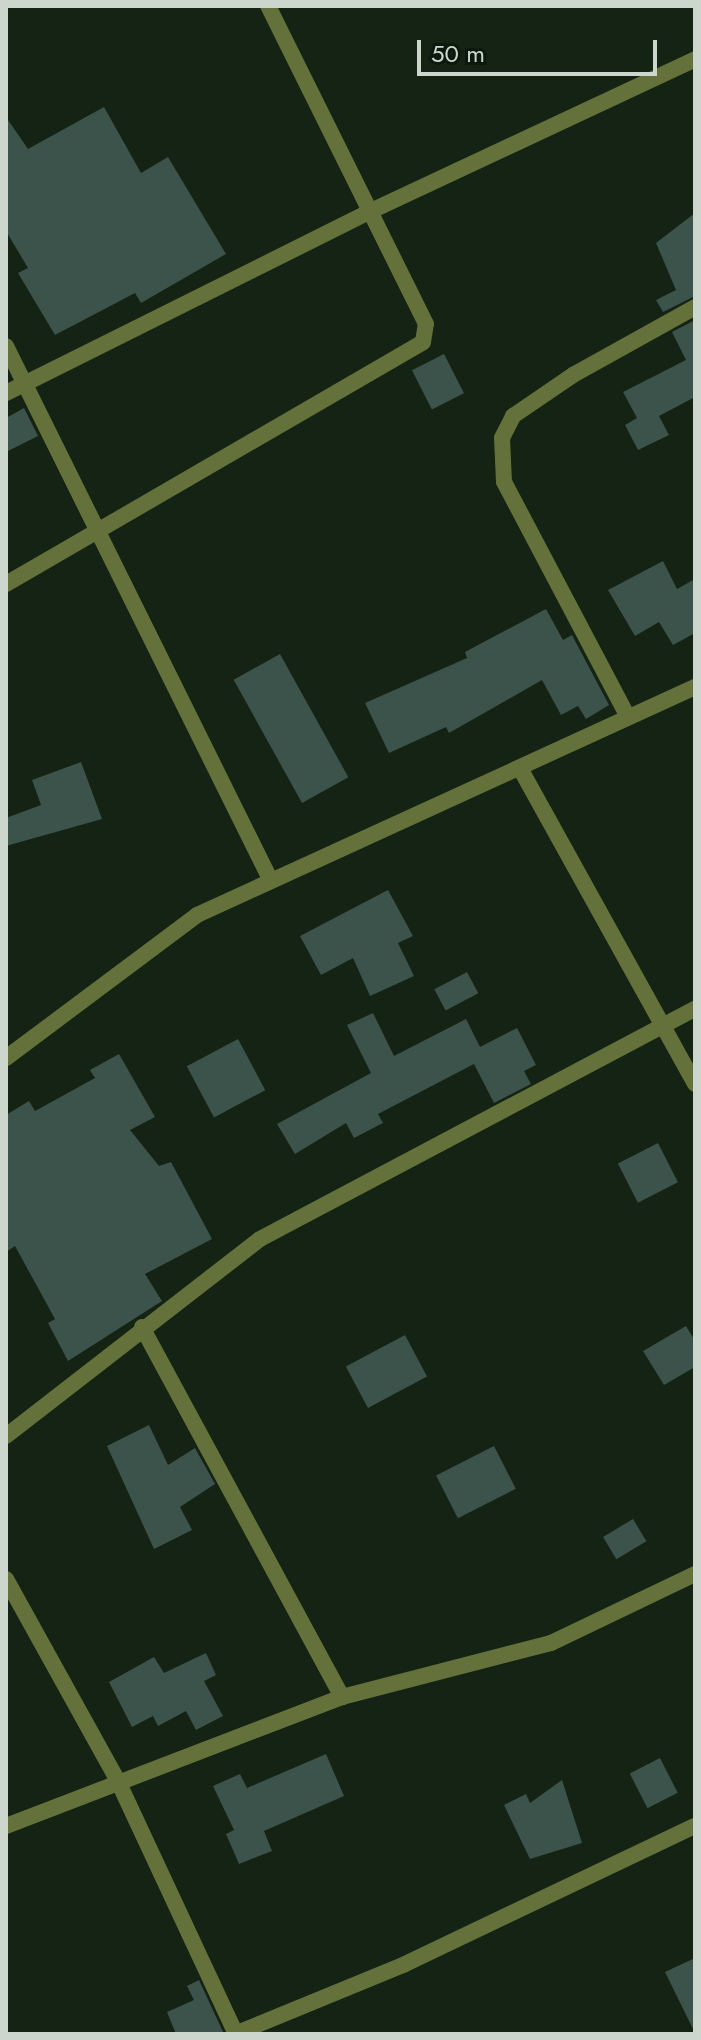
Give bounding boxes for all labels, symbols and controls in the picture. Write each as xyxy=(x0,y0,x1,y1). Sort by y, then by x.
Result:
scale bar xyxy=(421,24,661,74)
text: 50 m xyxy=(431,36,485,71)

